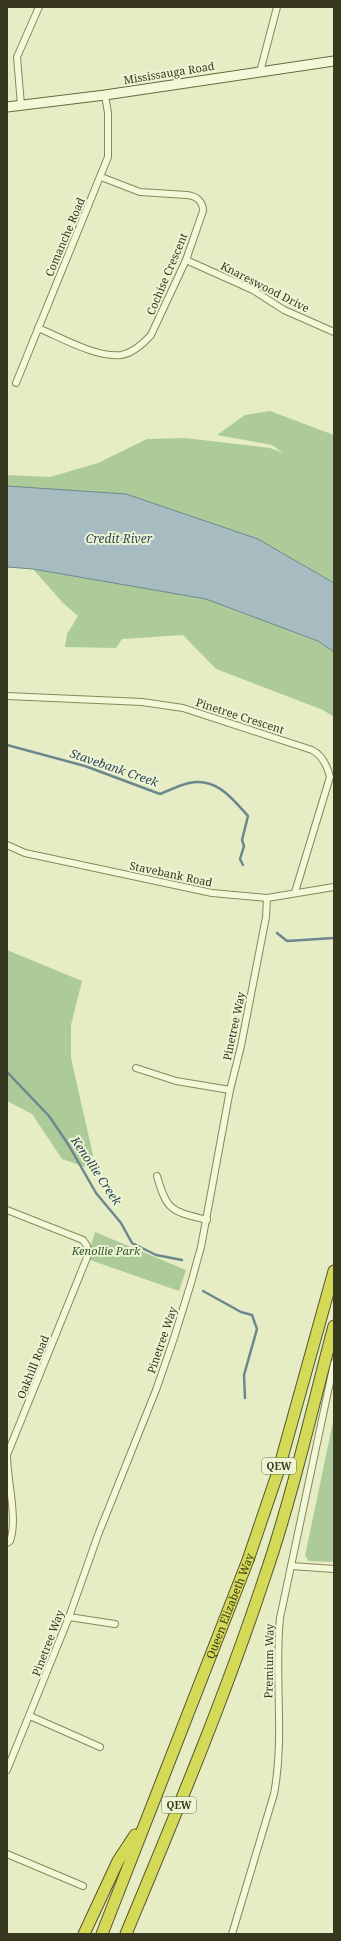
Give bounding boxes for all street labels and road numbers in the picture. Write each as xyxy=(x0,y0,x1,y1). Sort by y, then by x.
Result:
street label: Mississauga Road xyxy=(122,58,216,87)
street label: Comanche Road xyxy=(41,195,88,279)
street label: Cochise Crescent xyxy=(142,230,191,317)
street label: Knareswood Drive xyxy=(218,258,312,315)
street label: Pinetree Crescent xyxy=(194,694,286,737)
street label: Stavebank Road xyxy=(128,857,214,890)
street label: Pinetree Way xyxy=(219,989,248,1062)
street label: Pinetree Way xyxy=(143,1304,180,1375)
street label: Oakhill Road xyxy=(13,1332,52,1401)
road number: QEW xyxy=(262,1458,296,1474)
street label: Queen Elizabeth Way xyxy=(202,1551,257,1661)
street label: Pinetree Way xyxy=(28,1607,67,1678)
street label: Premium Way xyxy=(260,1623,277,1699)
road number: QEW xyxy=(162,1797,196,1813)

